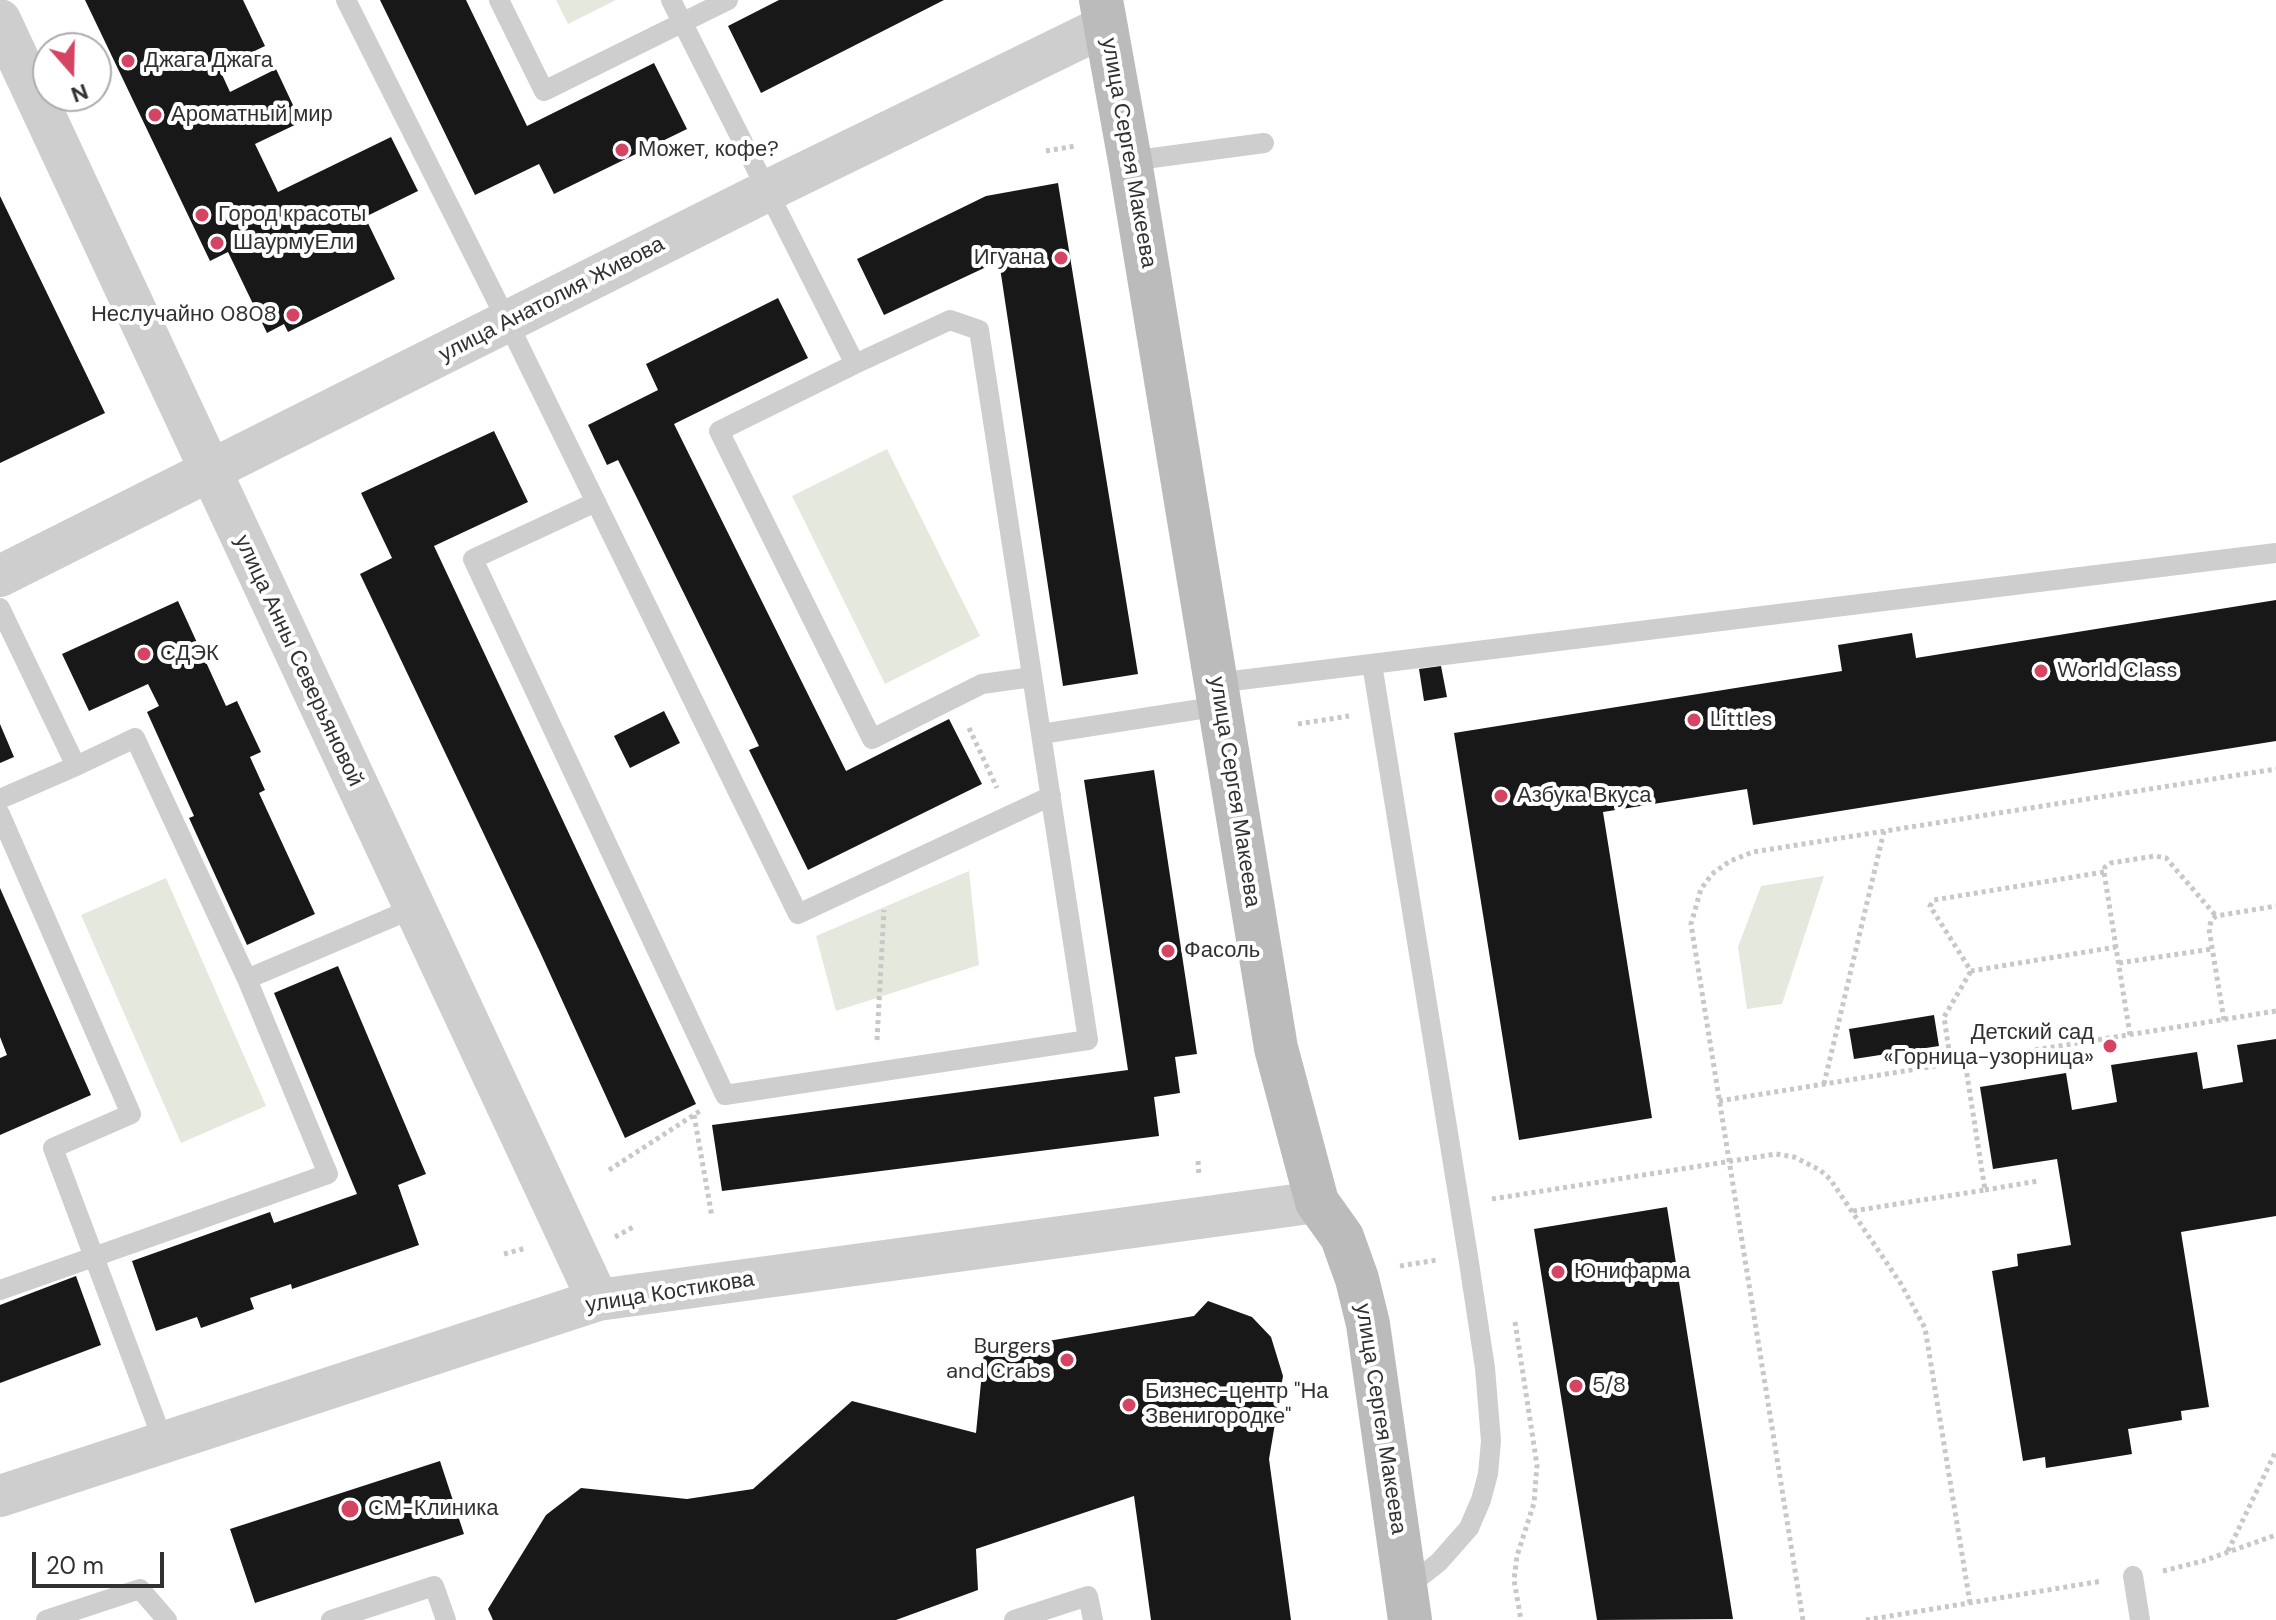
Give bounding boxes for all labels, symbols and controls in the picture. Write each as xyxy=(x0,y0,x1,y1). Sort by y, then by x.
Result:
north arrow xyxy=(32,32,112,112)
street label: улица Сергея Макеева xyxy=(1095,36,1161,270)
place label: Джага Джага xyxy=(144,48,273,74)
marker: Джага Джага xyxy=(119,52,137,70)
text: N xyxy=(67,77,92,110)
place label: Ароматный мир xyxy=(171,102,333,128)
marker: Ароматный мир xyxy=(146,106,164,124)
place label: Может, кофе? xyxy=(638,137,779,163)
marker: Может, кофе? xyxy=(613,141,631,159)
place label: Город красоты xyxy=(218,202,366,228)
marker: Город красоты xyxy=(193,206,211,224)
place label: ШаурмуЕли xyxy=(233,230,354,256)
street label: улица Анатолия Живова xyxy=(435,232,669,368)
marker: ШаурмуЕли xyxy=(208,234,226,252)
place label: Игуана xyxy=(974,245,1045,271)
marker: Игуана xyxy=(1052,249,1070,267)
place label: Неслучайно 0808 xyxy=(91,302,277,328)
marker: Неслучайно 0808 xyxy=(284,306,302,324)
street label: улица Анны Северьяновой xyxy=(228,531,368,791)
place label: СДЭК xyxy=(160,641,219,667)
marker: СДЭК xyxy=(135,645,153,663)
place label: World Class xyxy=(2057,658,2178,684)
marker: World Class xyxy=(2032,662,2050,680)
street label: улица Сергея Макеева xyxy=(1203,675,1265,909)
place label: Littles xyxy=(1710,707,1773,733)
marker: Littles xyxy=(1685,711,1703,729)
place label: Азбука Вкуса xyxy=(1517,783,1651,809)
marker: Азбука Вкуса xyxy=(1492,787,1510,805)
place label: Фасоль xyxy=(1184,938,1260,964)
marker: Фасоль xyxy=(1159,942,1177,960)
place label: Детский сад «Горница-узорница» xyxy=(1883,1020,2094,1072)
marker: Детский сад «Горница-узорница» xyxy=(2101,1037,2119,1055)
place label: Юнифарма xyxy=(1574,1259,1691,1285)
marker: Юнифарма xyxy=(1549,1263,1567,1281)
street label: улица Костикова xyxy=(584,1267,756,1319)
street label: улица Сергея Макеева xyxy=(1349,1302,1411,1536)
place label: Burgers and Crabs xyxy=(946,1334,1051,1386)
marker: Burgers and Crabs xyxy=(1058,1351,1076,1369)
place label: 5/8 xyxy=(1592,1373,1626,1399)
marker: 5/8 xyxy=(1567,1377,1585,1395)
place label: Бизнес-центр "На Звенигородке" xyxy=(1145,1379,1329,1430)
marker: Бизнес-центр "На Звенигородке" xyxy=(1120,1396,1138,1414)
place label: СМ-Клиника xyxy=(368,1496,499,1522)
marker: СМ-Клиника xyxy=(339,1498,361,1520)
scale bar xyxy=(36,1536,168,1586)
text: 20 m xyxy=(46,1550,104,1581)

